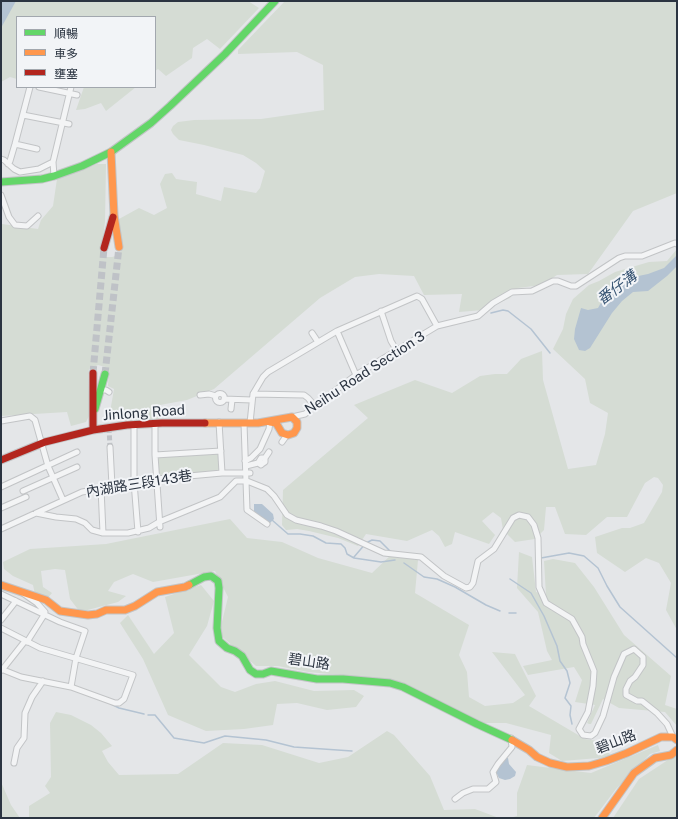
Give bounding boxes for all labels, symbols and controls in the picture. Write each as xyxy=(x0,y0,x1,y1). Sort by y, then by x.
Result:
legend xyxy=(16,16,156,88)
text: 順暢 xyxy=(54,27,78,41)
text: 車多 xyxy=(54,47,78,61)
text: 壅塞 xyxy=(54,67,78,81)
water label: 番仔溝 xyxy=(594,267,640,309)
street label: Neihu Road Section 3 xyxy=(302,328,428,418)
street label: Jinlong Road xyxy=(102,402,186,424)
street label: 內湖路三段143巷 xyxy=(85,467,193,501)
street label: 碧山路 xyxy=(287,651,331,673)
street label: 碧山路 xyxy=(593,727,639,757)

